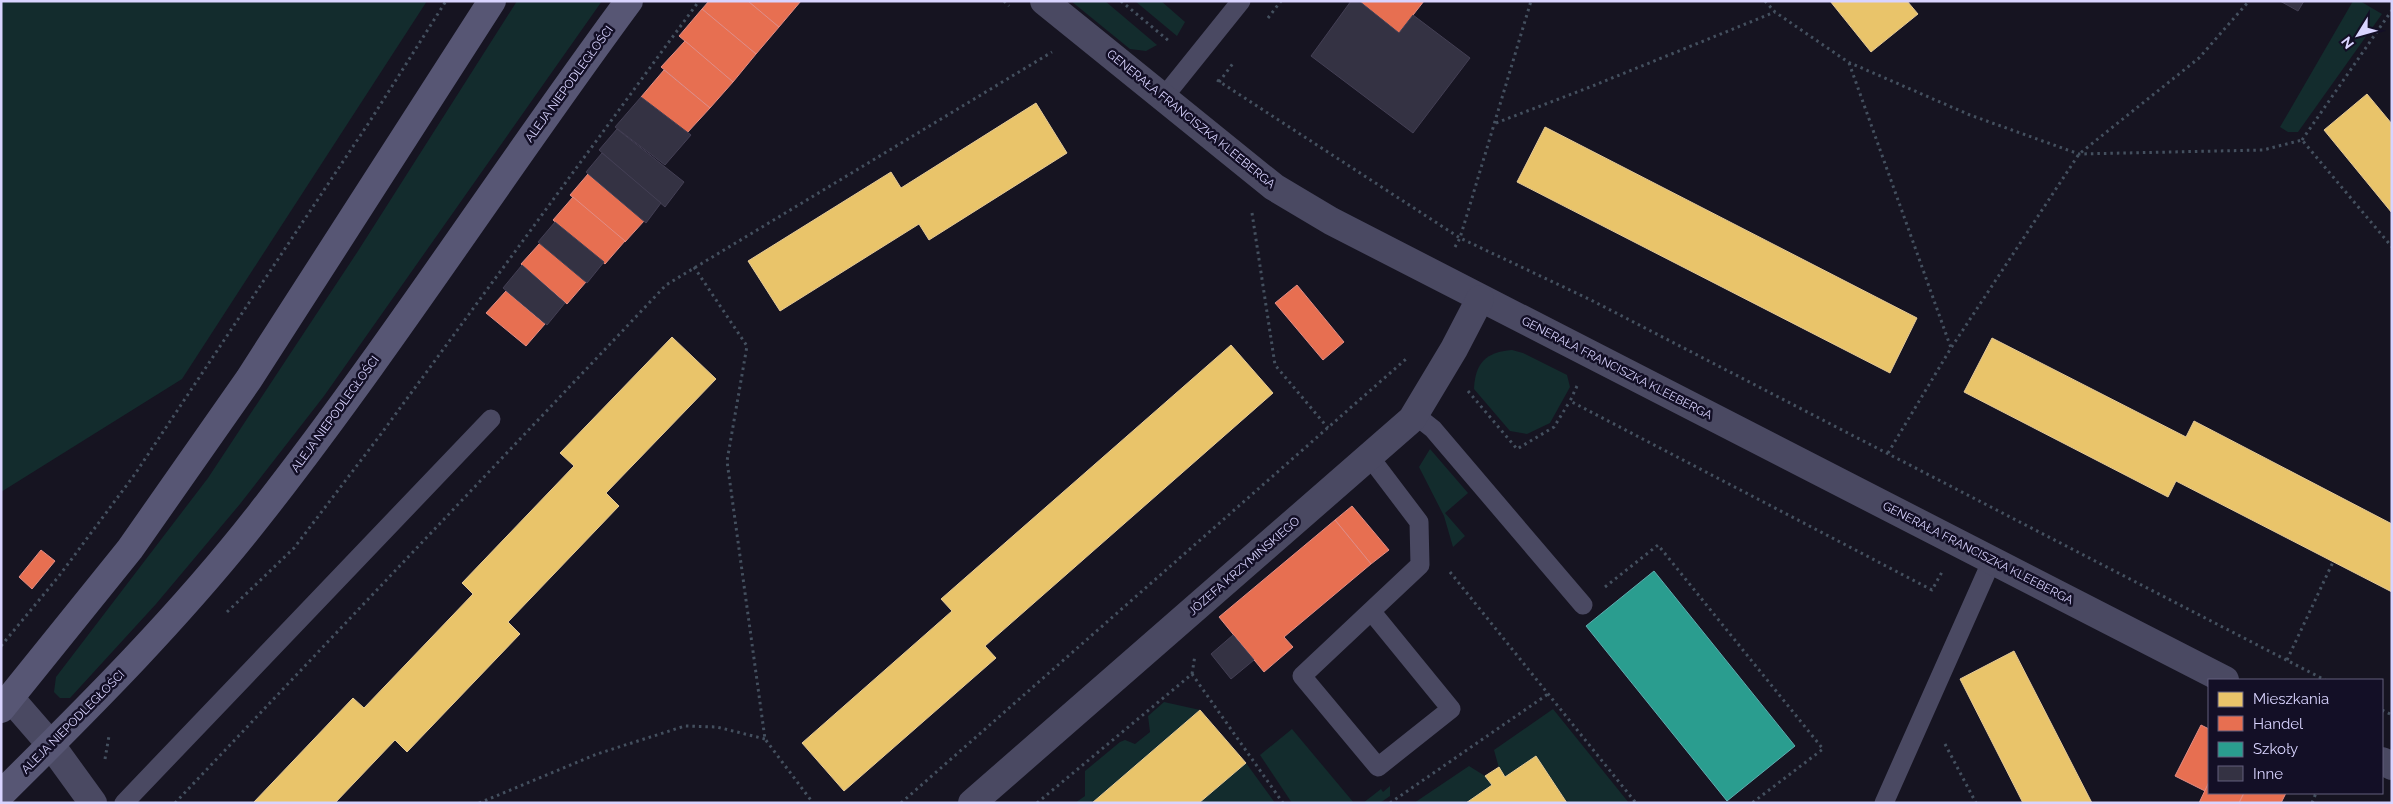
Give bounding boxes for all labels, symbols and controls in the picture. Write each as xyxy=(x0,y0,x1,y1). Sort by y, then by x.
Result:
north arrow xyxy=(2333,10,2383,60)
street label: ALEJA NIEPODLEGŁOŚCI xyxy=(522,23,616,145)
text: N xyxy=(2338,34,2357,52)
street label: GENERAŁA FRANCISZKA KLEEBERGA xyxy=(1104,47,1278,191)
street label: GENERAŁA FRANCISZKA KLEEBERGA xyxy=(1519,314,1715,422)
street label: ALEJA NIEPODLEGŁOŚCI xyxy=(288,353,382,475)
street label: GENERAŁA FRANCISZKA KLEEBERGA xyxy=(1880,499,2076,607)
street label: JÓZEFA KRZYMIŃSKIEGO xyxy=(1185,514,1303,618)
street label: ALEJA NIEPODLEGŁOŚCI xyxy=(18,667,128,777)
legend xyxy=(2208,679,2383,794)
text: Mieszkania xyxy=(2253,690,2329,708)
text: Handel xyxy=(2253,715,2304,733)
text: Szkoły xyxy=(2253,740,2298,758)
text: Inne xyxy=(2253,765,2283,783)

